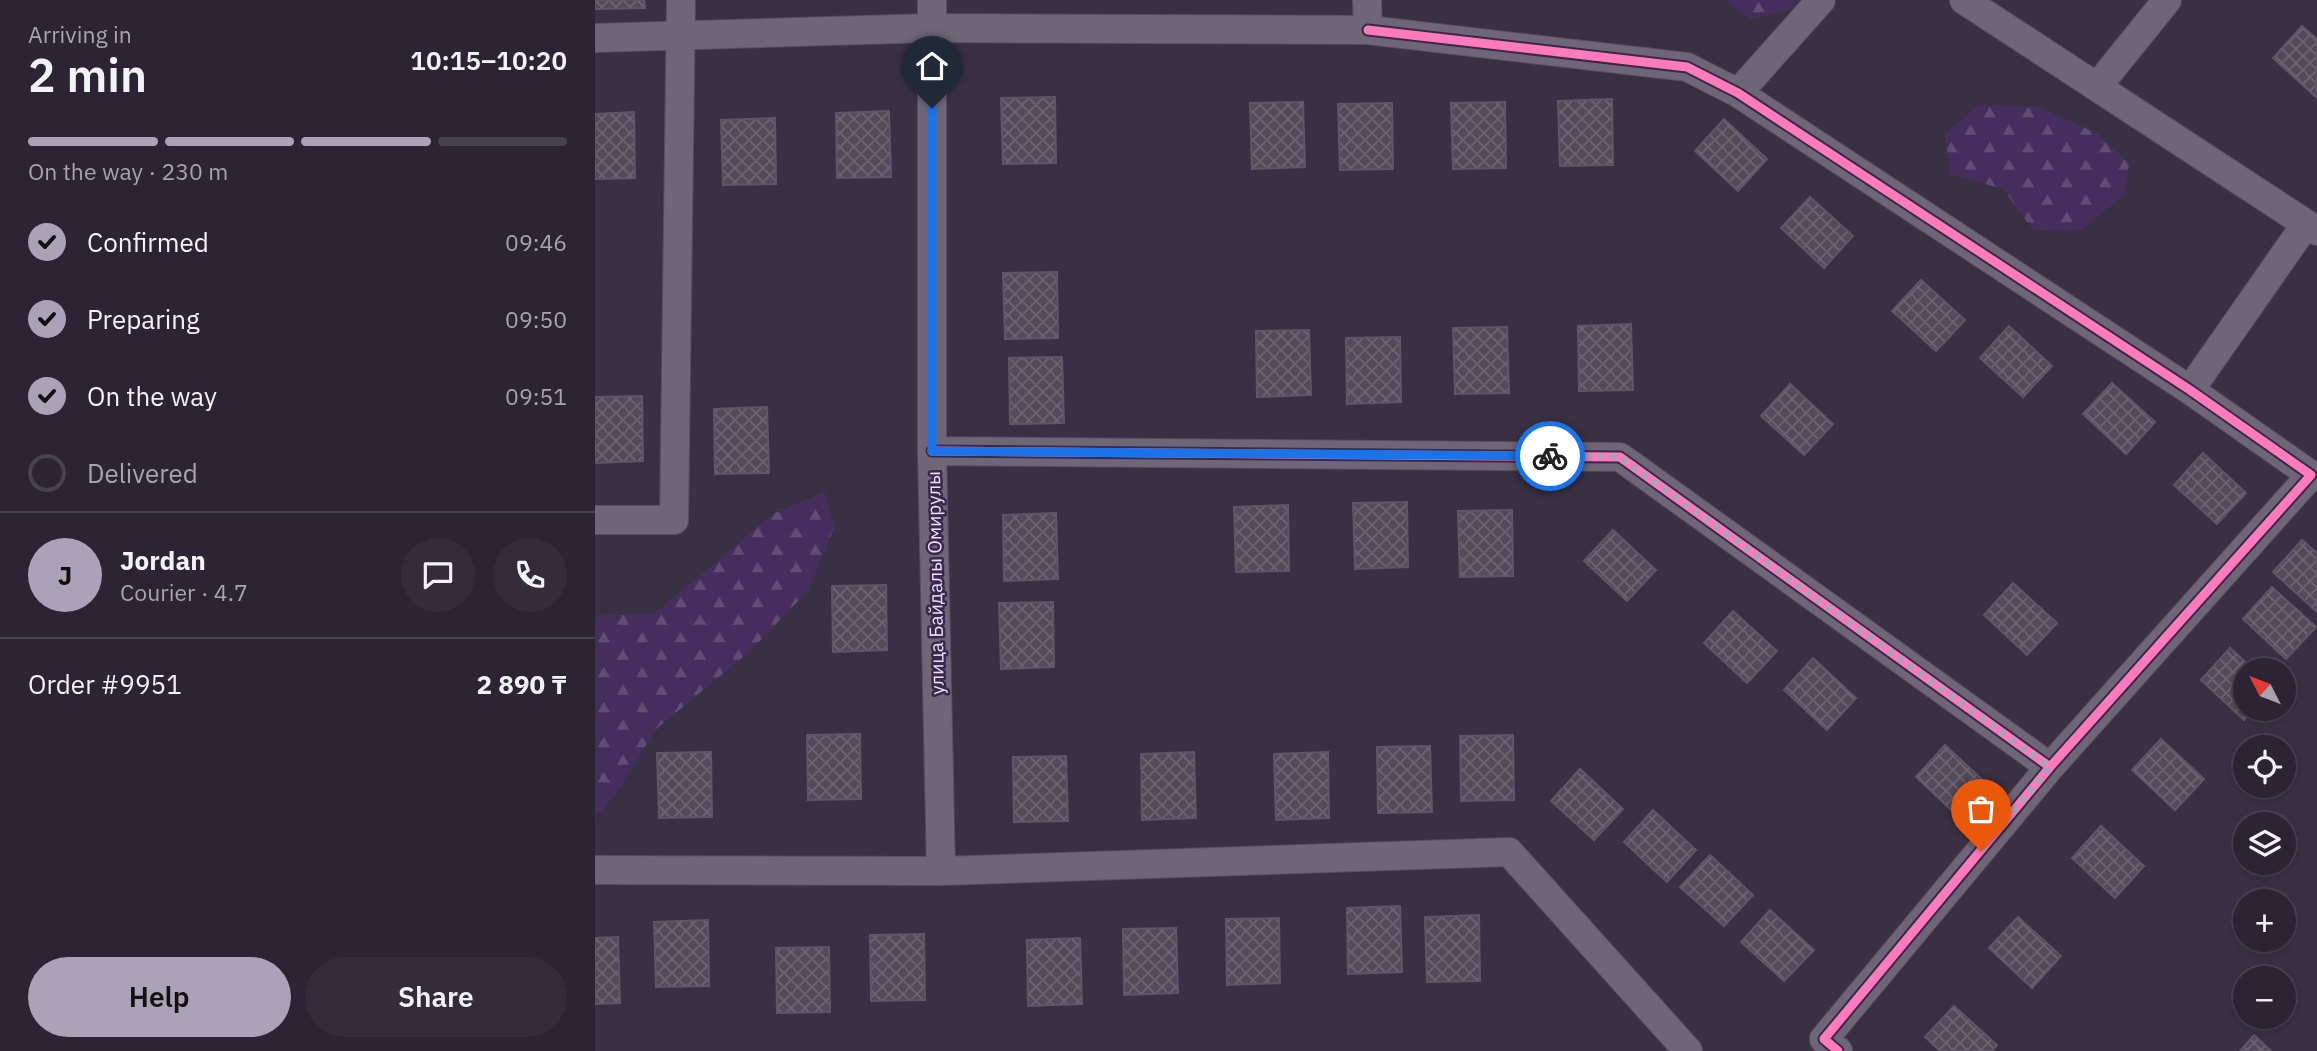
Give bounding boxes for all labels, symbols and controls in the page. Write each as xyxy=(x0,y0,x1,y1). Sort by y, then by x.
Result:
text: Arriving in xyxy=(28,19,132,49)
pin xyxy=(902,36,962,108)
text: 10:15–10:20 xyxy=(410,43,567,77)
text: 2 min xyxy=(28,45,147,105)
icon: home xyxy=(913,47,951,85)
text: On the way · 230 m xyxy=(28,156,228,186)
icon: check xyxy=(28,223,66,261)
text: Confirmed xyxy=(87,225,209,259)
text: 09:46 xyxy=(505,227,567,257)
icon: check xyxy=(28,300,66,338)
text: Preparing xyxy=(87,302,200,336)
text: 09:50 xyxy=(505,304,567,334)
icon: check xyxy=(28,377,66,415)
text: On the way xyxy=(87,379,217,413)
text: 09:51 xyxy=(505,381,567,411)
courier xyxy=(1515,421,1585,491)
icon: bike xyxy=(1531,437,1569,475)
text: Delivered xyxy=(87,456,198,490)
street label: улица Байдалы Омирулы xyxy=(921,471,949,695)
button: chat xyxy=(401,538,475,612)
button: phone xyxy=(493,538,567,612)
text: Jordan xyxy=(120,543,206,577)
text: J xyxy=(58,558,72,592)
text: Courier · 4.7 xyxy=(120,577,248,607)
north arrow xyxy=(2233,658,2296,721)
map controls xyxy=(2233,658,2296,1029)
text: Order #9951 xyxy=(28,667,182,701)
text: 2 890 ₸ xyxy=(477,667,567,701)
button: locate xyxy=(2233,735,2296,798)
pin xyxy=(1951,779,2011,851)
icon: bag xyxy=(1962,790,2000,828)
button: layers xyxy=(2233,812,2296,875)
button: + xyxy=(2233,889,2296,952)
button: Help xyxy=(28,957,291,1037)
button: Share xyxy=(305,957,567,1037)
button: − xyxy=(2233,966,2296,1029)

